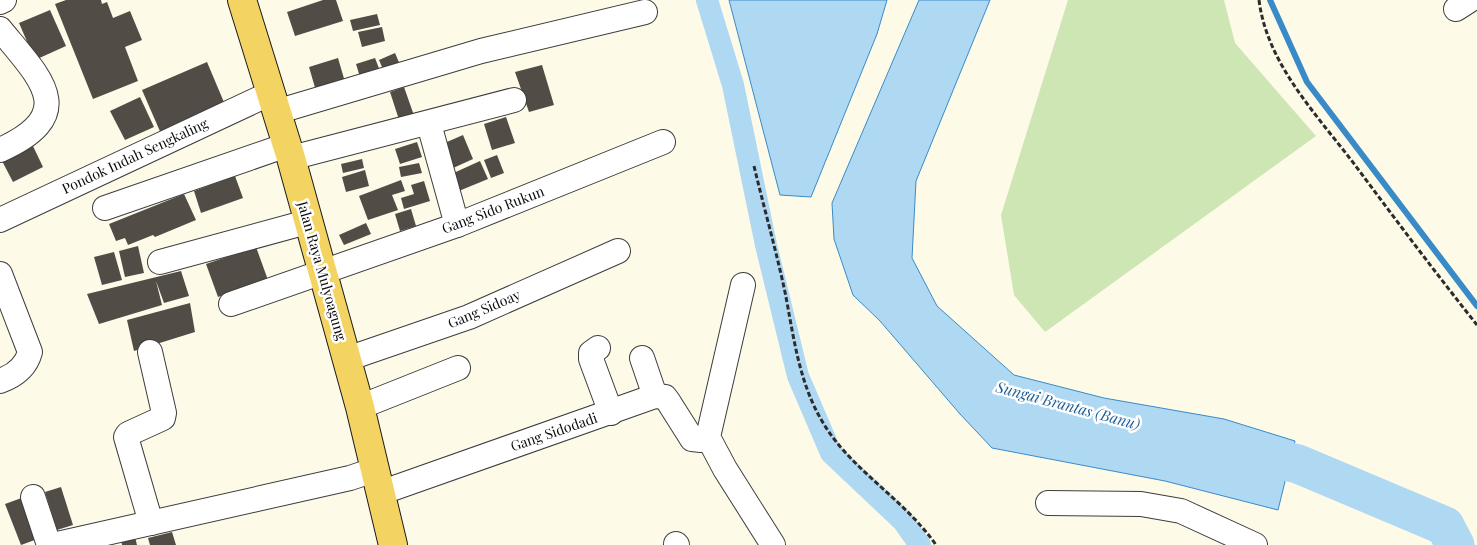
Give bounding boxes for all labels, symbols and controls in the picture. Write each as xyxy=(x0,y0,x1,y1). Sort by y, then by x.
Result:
street label: Pondok Indah Sengkaling xyxy=(59,113,211,198)
street label: Gang Sido Rukun xyxy=(439,181,547,238)
street label: Jalan Raya Mulyoagung xyxy=(293,198,352,343)
street label: Gang Sidoay xyxy=(445,285,523,332)
water label: Sungai Brantas (Banu) xyxy=(993,376,1142,434)
street label: Gang Sidodadi xyxy=(508,408,600,455)

